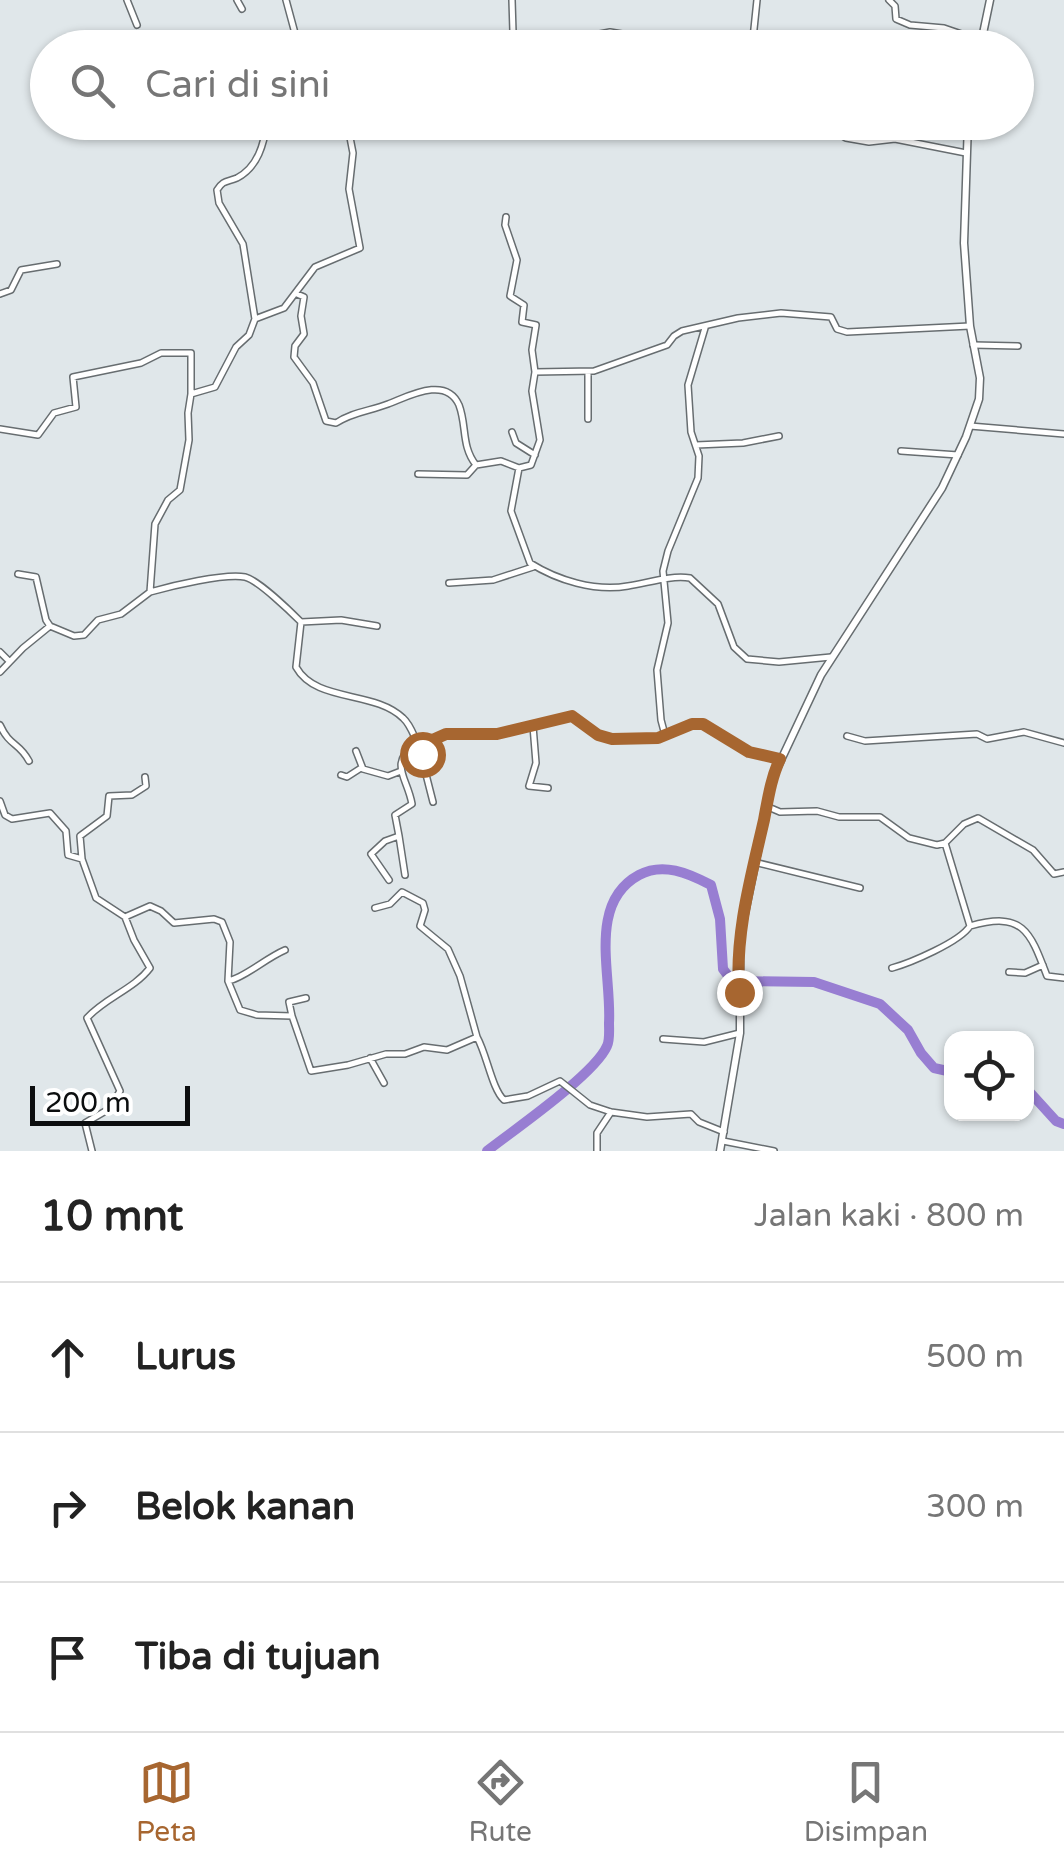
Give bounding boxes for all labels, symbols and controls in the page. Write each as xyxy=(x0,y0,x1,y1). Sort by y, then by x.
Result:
search box xyxy=(30,30,1034,140)
icon: search xyxy=(65,58,120,113)
text: Cari di sini xyxy=(145,62,330,108)
route start xyxy=(400,732,446,778)
route end xyxy=(717,970,763,1016)
map controls xyxy=(944,1031,1034,1121)
button: locate xyxy=(944,1031,1034,1121)
scale bar xyxy=(30,1081,190,1126)
text: 200 m xyxy=(45,1086,131,1120)
text: 10 mnt xyxy=(40,1191,183,1242)
text: Jalan kaki · 800 m xyxy=(754,1197,1024,1235)
icon: ahead xyxy=(40,1330,95,1385)
text: Lurus xyxy=(135,1334,236,1380)
text: 500 m xyxy=(926,1338,1024,1376)
icon: right xyxy=(40,1480,95,1535)
text: Belok kanan xyxy=(135,1484,355,1530)
text: 300 m xyxy=(926,1488,1024,1526)
icon: arrive xyxy=(40,1630,95,1685)
text: Tiba di tujuan xyxy=(135,1634,381,1680)
tab: Peta xyxy=(136,1755,197,1849)
tab: Rute xyxy=(469,1755,532,1849)
tab: Disimpan xyxy=(804,1755,928,1849)

